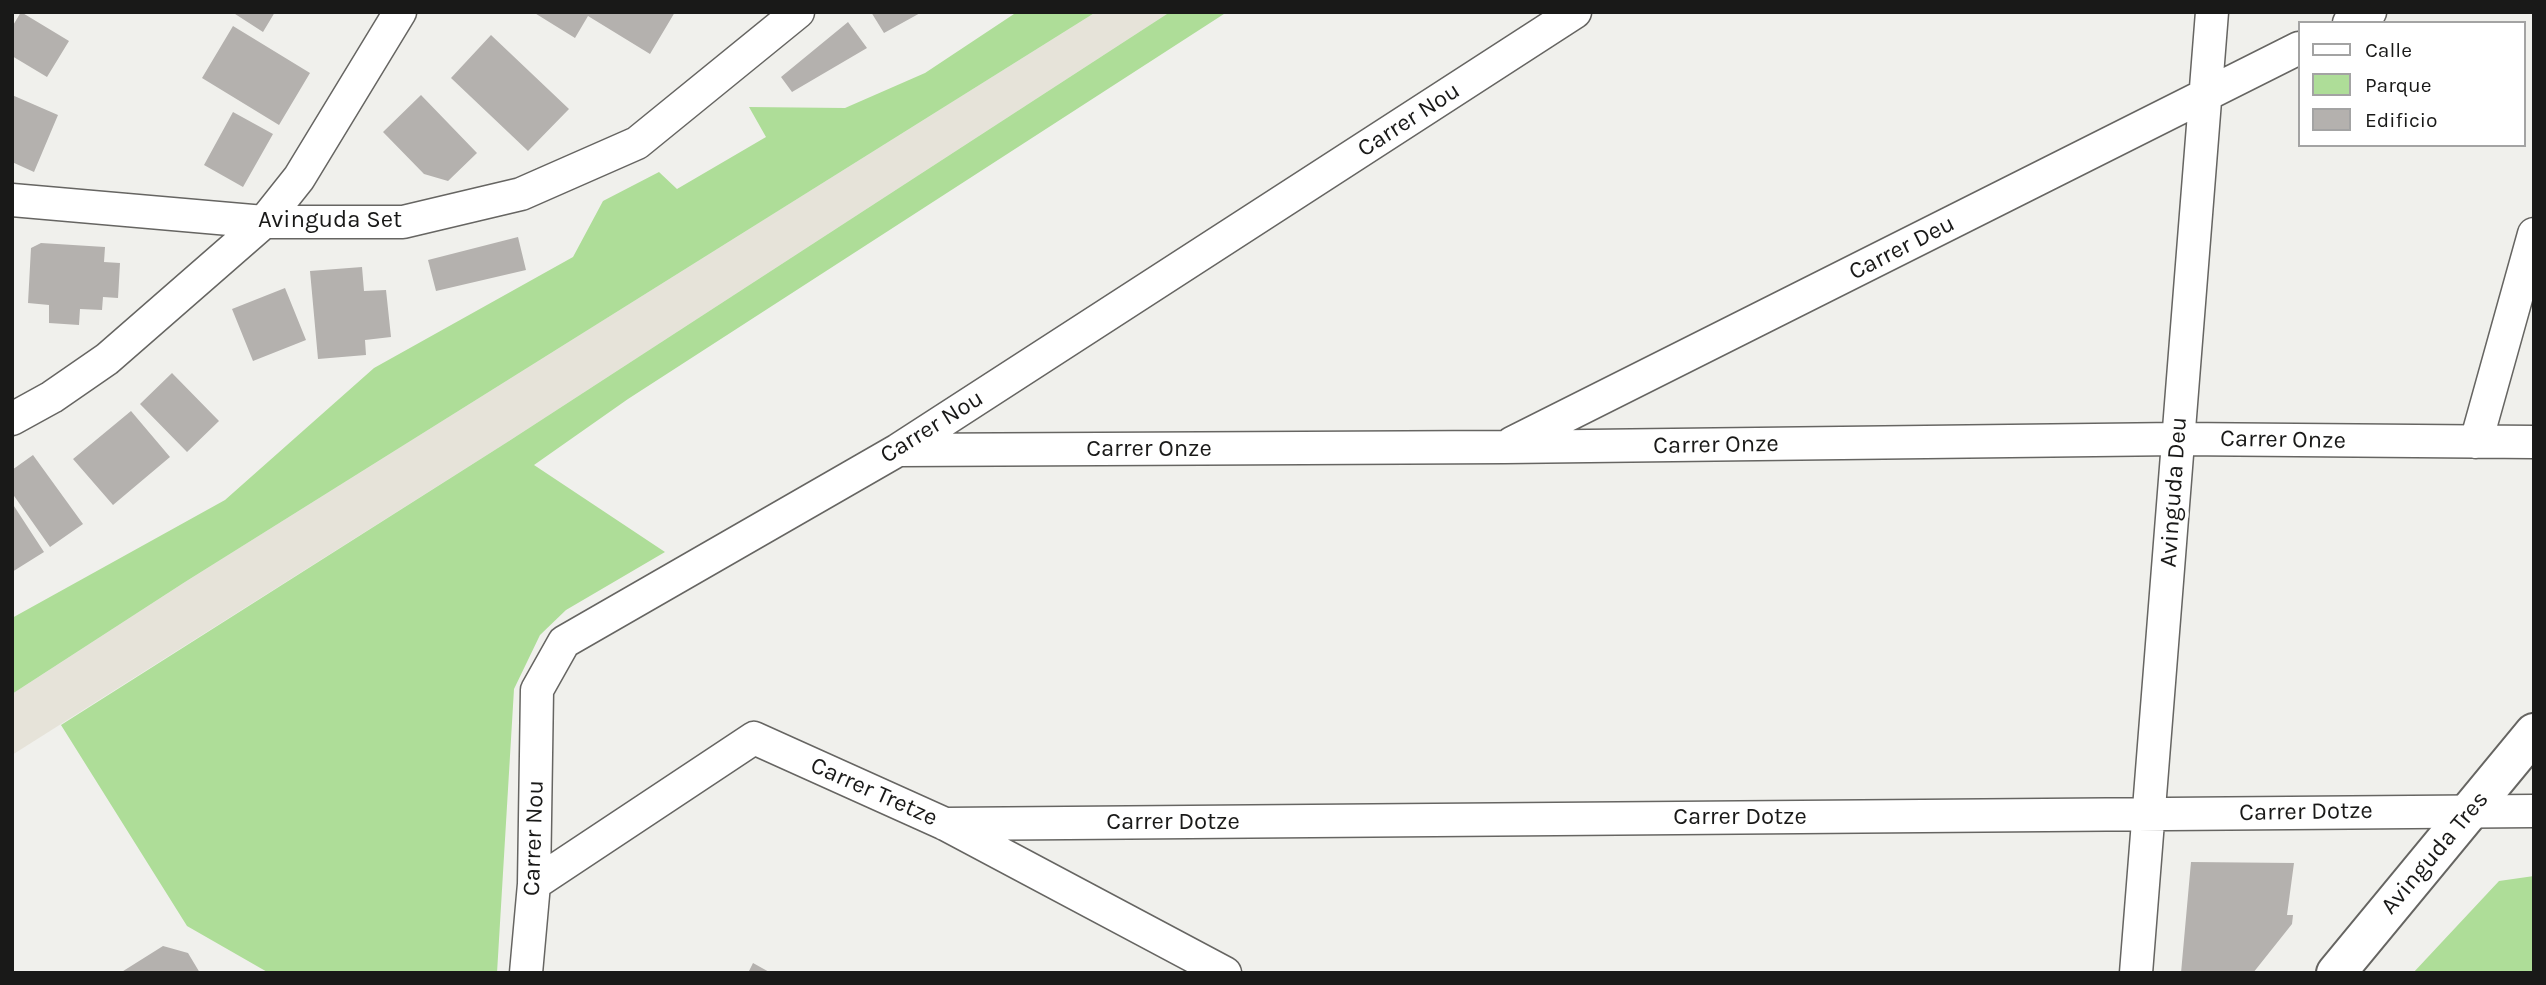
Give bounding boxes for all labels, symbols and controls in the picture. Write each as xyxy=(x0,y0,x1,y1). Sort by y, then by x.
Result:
legend xyxy=(2298,21,2525,147)
text: Calle xyxy=(2365,38,2412,62)
text: Parque xyxy=(2365,73,2432,97)
street label: Carrer Nou xyxy=(1352,76,1466,164)
text: Edificio xyxy=(2365,108,2438,132)
street label: Avinguda Set xyxy=(258,206,402,234)
street label: Carrer Deu xyxy=(1844,209,1960,287)
street label: Carrer Nou xyxy=(875,384,989,470)
street label: Avinguda Deu xyxy=(2154,416,2194,568)
street label: Carrer Onze xyxy=(2220,425,2346,455)
street label: Carrer Onze xyxy=(1653,430,1779,460)
street label: Carrer Onze xyxy=(1086,435,1212,463)
street label: Carrer Tretze xyxy=(806,751,942,833)
street label: Carrer Nou xyxy=(518,780,550,896)
street label: Avinguda Tres xyxy=(2375,786,2495,920)
street label: Carrer Dotze xyxy=(2239,796,2373,828)
street label: Carrer Dotze xyxy=(1673,803,1807,831)
street label: Carrer Dotze xyxy=(1106,808,1240,836)

